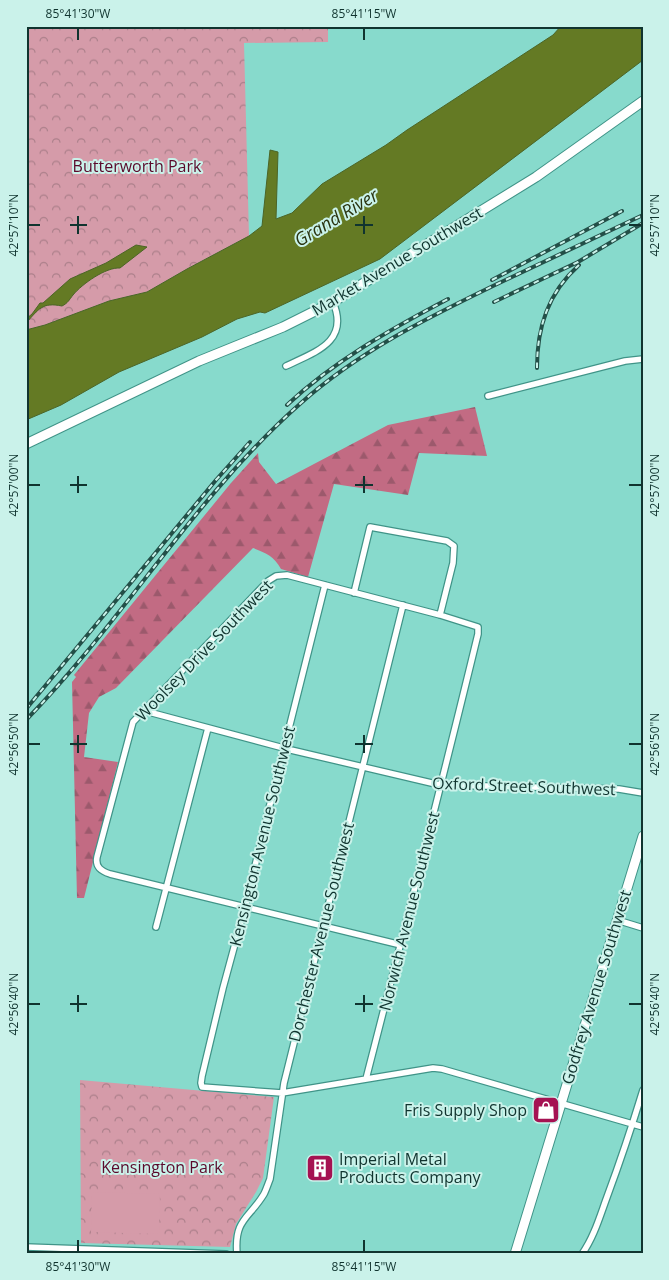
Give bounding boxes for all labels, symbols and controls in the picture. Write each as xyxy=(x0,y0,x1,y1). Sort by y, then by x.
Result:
text: 85°41'30"W xyxy=(46,5,110,22)
text: 85°41'15"W xyxy=(332,5,396,22)
park label: Butterworth Park xyxy=(73,155,202,177)
water label: Grand River xyxy=(289,182,383,252)
text: 42°57'10"N xyxy=(5,194,22,256)
text: 42°57'10"N xyxy=(646,194,663,256)
street label: Market Avenue Southwest xyxy=(308,201,487,321)
text: 42°57'00"N xyxy=(5,454,22,516)
text: 42°57'00"N xyxy=(646,454,663,516)
street label: Woolsey Drive Southwest xyxy=(131,574,278,725)
text: 42°56'50"N xyxy=(5,713,22,775)
text: 42°56'50"N xyxy=(646,713,663,775)
street label: Kensington Avenue Southwest xyxy=(224,723,300,948)
street label: Oxford Street Southwest xyxy=(432,772,616,800)
street label: Norwich Avenue Southwest xyxy=(374,809,444,1013)
street label: Dorchester Avenue Southwest xyxy=(283,820,359,1044)
street label: Godfrey Avenue Southwest xyxy=(556,887,636,1087)
text: 42°56'40"N xyxy=(5,973,22,1035)
text: 42°56'40"N xyxy=(646,973,663,1035)
shop icon: Fris Supply Shop xyxy=(531,1095,561,1125)
place label: Fris Supply Shop xyxy=(404,1099,527,1121)
place label: Imperial Metal Products Company xyxy=(339,1148,482,1188)
building icon: Imperial Metal Products Company xyxy=(305,1153,335,1183)
park label: Kensington Park xyxy=(101,1156,223,1178)
text: 85°41'30"W xyxy=(46,1258,110,1275)
text: 85°41'15"W xyxy=(332,1258,396,1275)

